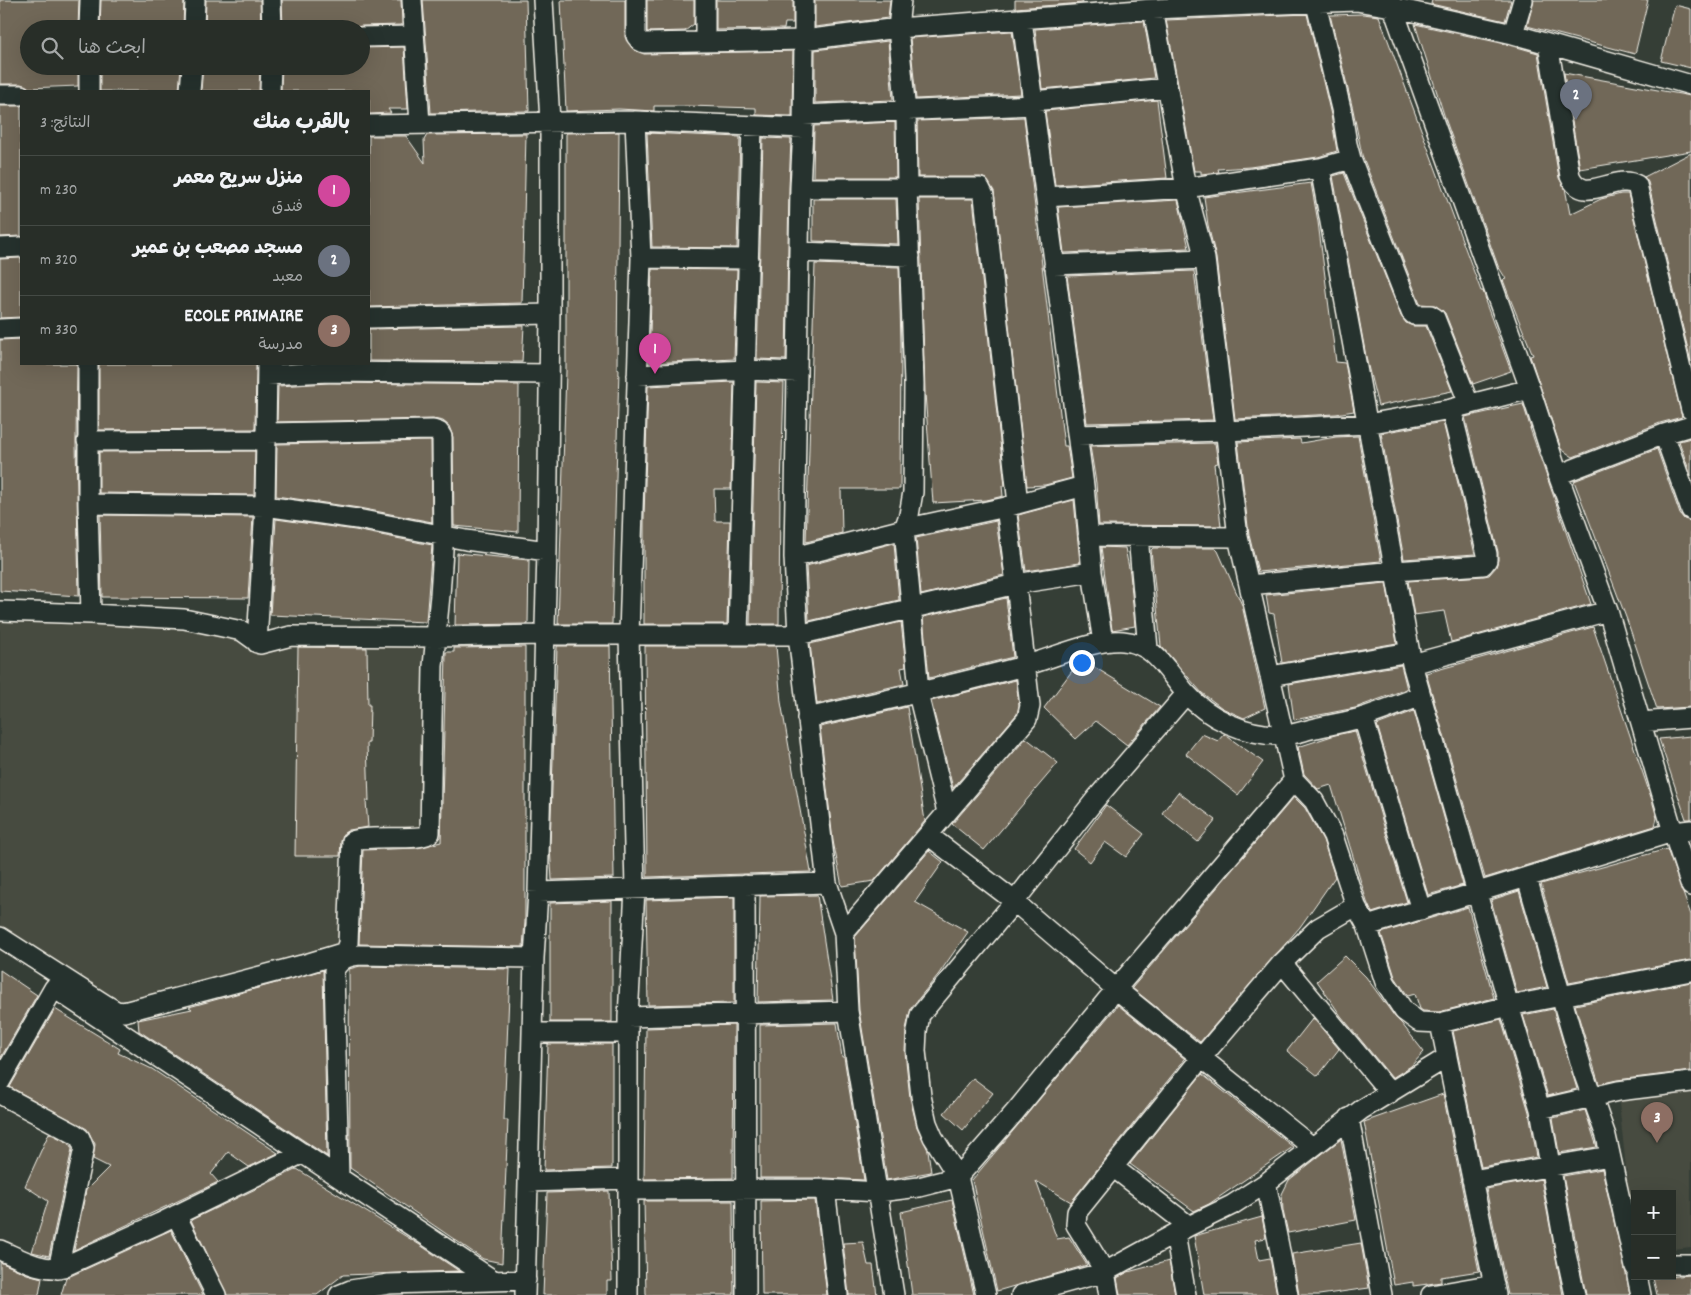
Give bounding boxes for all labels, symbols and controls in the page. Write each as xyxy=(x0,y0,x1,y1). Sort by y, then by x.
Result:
search box xyxy=(20,20,370,75)
icon: search xyxy=(38,34,66,62)
text: ابحث هنا xyxy=(78,36,146,63)
pin: 2 xyxy=(1560,79,1592,120)
text: بالقرب منك xyxy=(253,109,350,139)
text: النتائج: 3 xyxy=(40,112,90,135)
text: منزل سريح معمر xyxy=(175,166,303,193)
text: 230 m xyxy=(40,179,78,202)
text: 1 xyxy=(332,179,336,202)
text: فندق xyxy=(272,196,303,219)
text: مسجد مصعب بن عمير xyxy=(133,236,303,263)
text: 320 m xyxy=(40,249,78,272)
text: 2 xyxy=(331,249,338,272)
text: معبد xyxy=(272,266,303,289)
text: ECOLE PRIMAIRE xyxy=(184,304,303,331)
text: 330 m xyxy=(40,319,78,342)
text: 3 xyxy=(330,319,338,342)
pin: 1 xyxy=(639,333,671,374)
text: مدرسة xyxy=(258,334,303,357)
your location xyxy=(1069,650,1095,676)
pin: 3 xyxy=(1641,1102,1673,1143)
map controls xyxy=(1631,1190,1676,1280)
button: + xyxy=(1631,1190,1676,1235)
button: − xyxy=(1631,1235,1676,1280)

